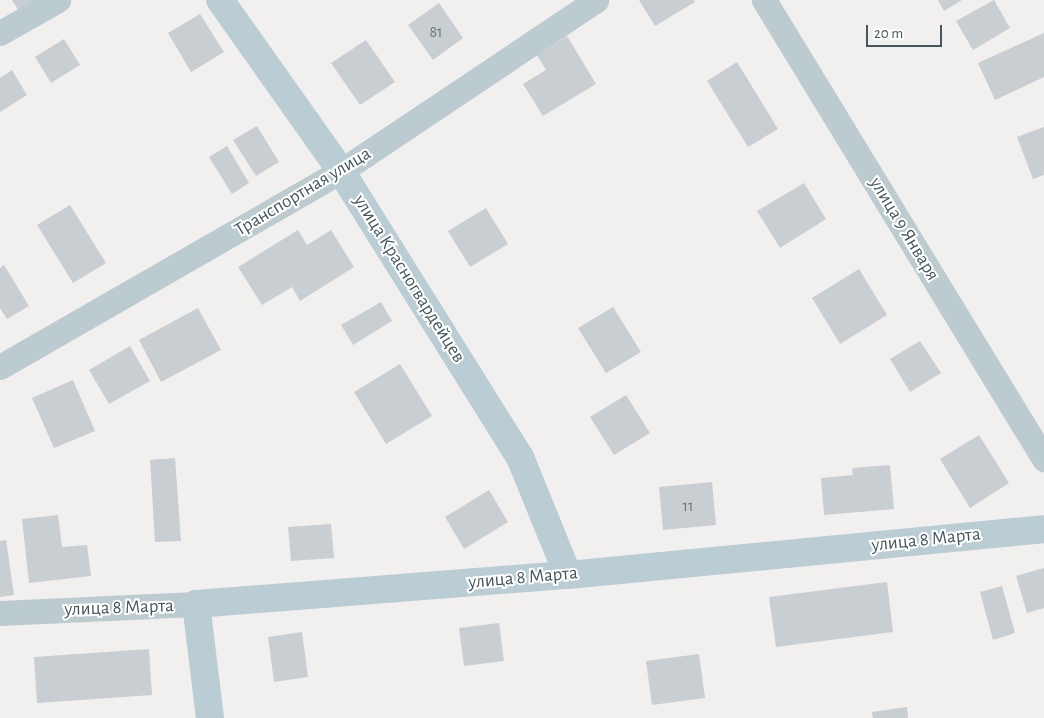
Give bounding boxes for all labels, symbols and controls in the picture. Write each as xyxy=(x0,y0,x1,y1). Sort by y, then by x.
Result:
scale bar xyxy=(869,15,945,47)
house number: 81 xyxy=(429,22,443,42)
text: 20 m xyxy=(874,26,903,41)
street label: Транспортная улица xyxy=(231,142,375,242)
street label: улица 9 Января xyxy=(864,173,944,285)
street label: улица Красногвардейцев xyxy=(348,191,470,367)
house number: 11 xyxy=(682,496,694,516)
street label: улица 8 Марта xyxy=(870,523,982,557)
street label: улица 8 Марта xyxy=(467,562,579,594)
street label: улица 8 Марта xyxy=(64,595,174,621)

